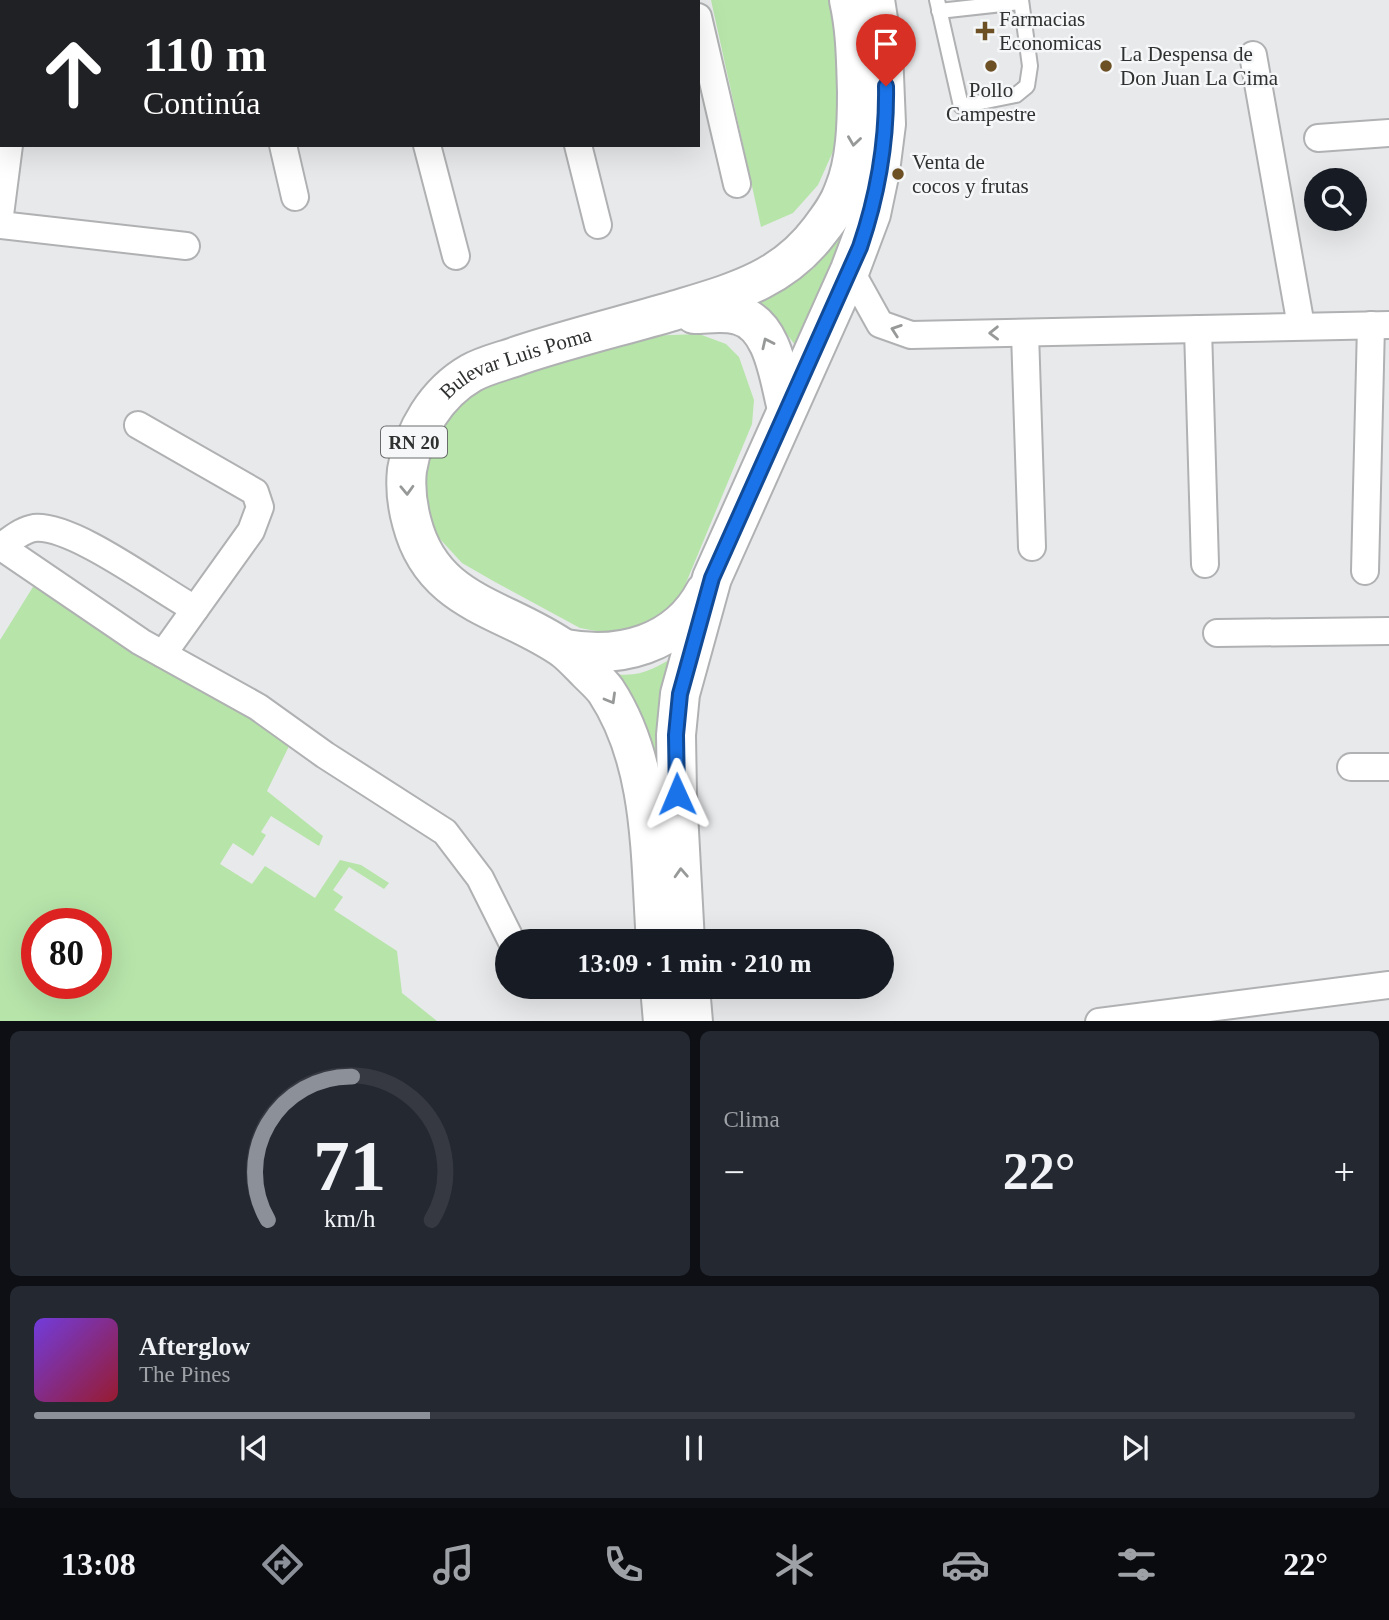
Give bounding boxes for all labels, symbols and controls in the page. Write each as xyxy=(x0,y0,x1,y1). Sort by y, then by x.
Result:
place label: Farmacias Economicas xyxy=(999,7,1102,55)
pin xyxy=(856,14,916,86)
marker: Farmacias Economicas xyxy=(977,23,993,39)
icon: arrive xyxy=(867,25,905,63)
text: 110 m xyxy=(143,27,267,82)
icon: ahead xyxy=(28,28,119,119)
place label: La Despensa de Don Juan La Cima xyxy=(1120,42,1279,90)
marker: Pollo Campestre xyxy=(983,58,999,74)
marker: La Despensa de Don Juan La Cima xyxy=(1098,58,1114,74)
place label: Pollo Campestre xyxy=(946,78,1036,126)
text: Continúa xyxy=(143,85,260,121)
one-way arrow xyxy=(847,135,862,147)
place label: Venta de cocos y frutas xyxy=(912,150,1029,198)
marker: Venta de cocos y frutas xyxy=(890,166,906,182)
map controls xyxy=(1304,168,1367,231)
button: search xyxy=(1304,168,1367,231)
street label: Bulevar Luis Poma xyxy=(435,322,595,404)
one-way arrow xyxy=(891,324,903,338)
one-way arrow xyxy=(989,325,999,341)
one-way arrow xyxy=(761,338,775,350)
road number: RN 20 xyxy=(381,426,447,458)
one-way arrow xyxy=(400,485,415,496)
one-way arrow xyxy=(602,692,615,705)
position arrow xyxy=(640,757,714,831)
one-way arrow xyxy=(674,868,689,879)
speed limit sign: 80 xyxy=(21,908,112,999)
text: 13:09 · 1 min · 210 m xyxy=(578,949,812,978)
text: Clima xyxy=(724,1107,780,1132)
text: 71 xyxy=(313,1125,386,1206)
text: 22° xyxy=(1003,1143,1076,1200)
text: − xyxy=(724,1151,745,1193)
text: + xyxy=(1334,1151,1355,1193)
text: km/h xyxy=(324,1204,376,1231)
text: Afterglow xyxy=(139,1332,250,1361)
text: The Pines xyxy=(139,1362,230,1387)
icon: previous xyxy=(235,1429,273,1467)
icon: pause xyxy=(675,1429,713,1467)
icon: next xyxy=(1116,1429,1154,1467)
icon: directions xyxy=(258,1540,307,1589)
icon: music xyxy=(429,1540,478,1589)
icon: phone xyxy=(599,1540,648,1589)
icon: climate xyxy=(770,1540,819,1589)
icon: car xyxy=(941,1540,990,1589)
icon: filters xyxy=(1112,1540,1161,1589)
text: 13:08 xyxy=(61,1546,136,1582)
text: 22° xyxy=(1283,1546,1328,1582)

